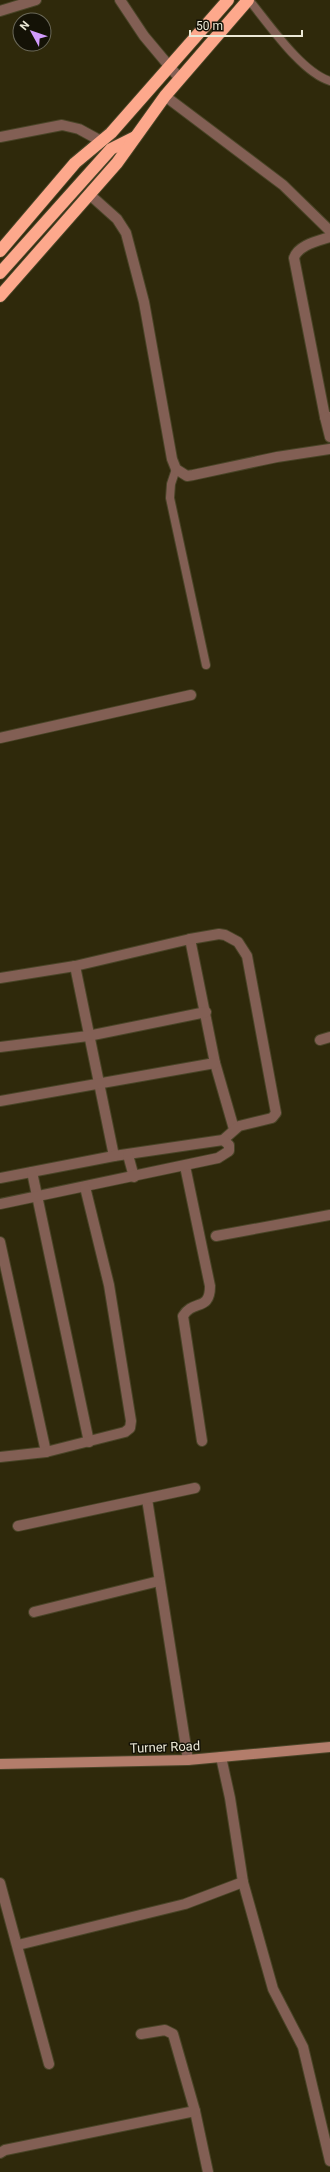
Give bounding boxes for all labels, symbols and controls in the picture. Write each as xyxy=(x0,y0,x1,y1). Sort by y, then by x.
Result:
north arrow xyxy=(12,12,52,52)
scale bar xyxy=(190,12,302,38)
text: N xyxy=(17,19,32,33)
text: 50 m xyxy=(196,19,223,33)
street label: Turner Road xyxy=(130,1738,200,1756)

